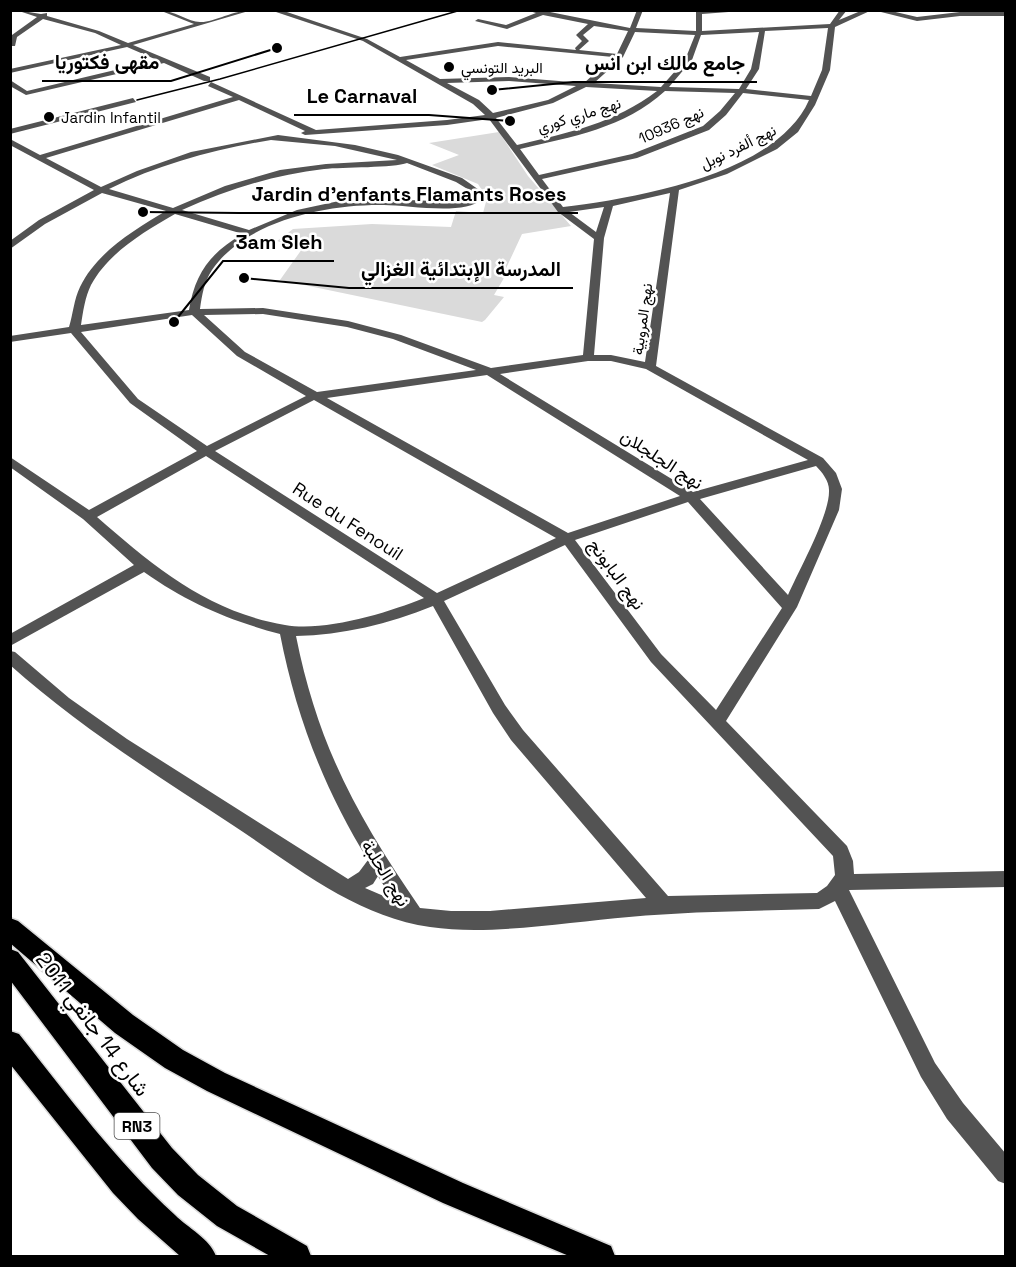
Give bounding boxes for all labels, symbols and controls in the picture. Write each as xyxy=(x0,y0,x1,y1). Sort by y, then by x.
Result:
callout: مقهى فكتوريا xyxy=(42,43,171,81)
callout: جامع مالك ابن انس xyxy=(573,44,757,82)
text: مقهى فكتوريا xyxy=(55,49,160,75)
text: جامع مالك ابن انس xyxy=(585,50,745,77)
place label: البريد التونسي xyxy=(461,58,543,81)
marker: البريد التونسي xyxy=(442,60,456,74)
callout: Le Carnaval xyxy=(294,77,429,115)
text: Le Carnaval xyxy=(307,83,417,109)
street label: نهج ماري كوري xyxy=(535,93,624,141)
street label: نهج 10936 xyxy=(636,102,707,150)
place label: Jardin Infantil xyxy=(61,108,161,127)
marker: Jardin Infantil xyxy=(42,110,56,124)
street label: نهج ألفرد نوبل xyxy=(697,120,780,175)
callout: Jardin d'enfants Flamants Roses xyxy=(239,175,578,213)
text: Jardin d'enfants Flamants Roses xyxy=(252,181,567,207)
callout: 3am Sleh xyxy=(223,223,334,261)
text: 3am Sleh xyxy=(235,229,323,255)
callout: المدرسة الإبتدائية الغزالي xyxy=(349,250,573,288)
text: المدرسة الإبتدائية الغزالي xyxy=(361,256,561,286)
street label: نهج المروبية xyxy=(628,282,658,356)
street label: نهج الجلجلان xyxy=(616,424,708,495)
street label: Rue du Fenouil xyxy=(288,477,408,565)
street label: نهج البابونج xyxy=(583,534,650,615)
street label: نهج الحلبة xyxy=(356,836,415,911)
street label: شارع 14 جانفي 2011 xyxy=(27,947,156,1104)
road number: RN3 xyxy=(114,1113,160,1139)

